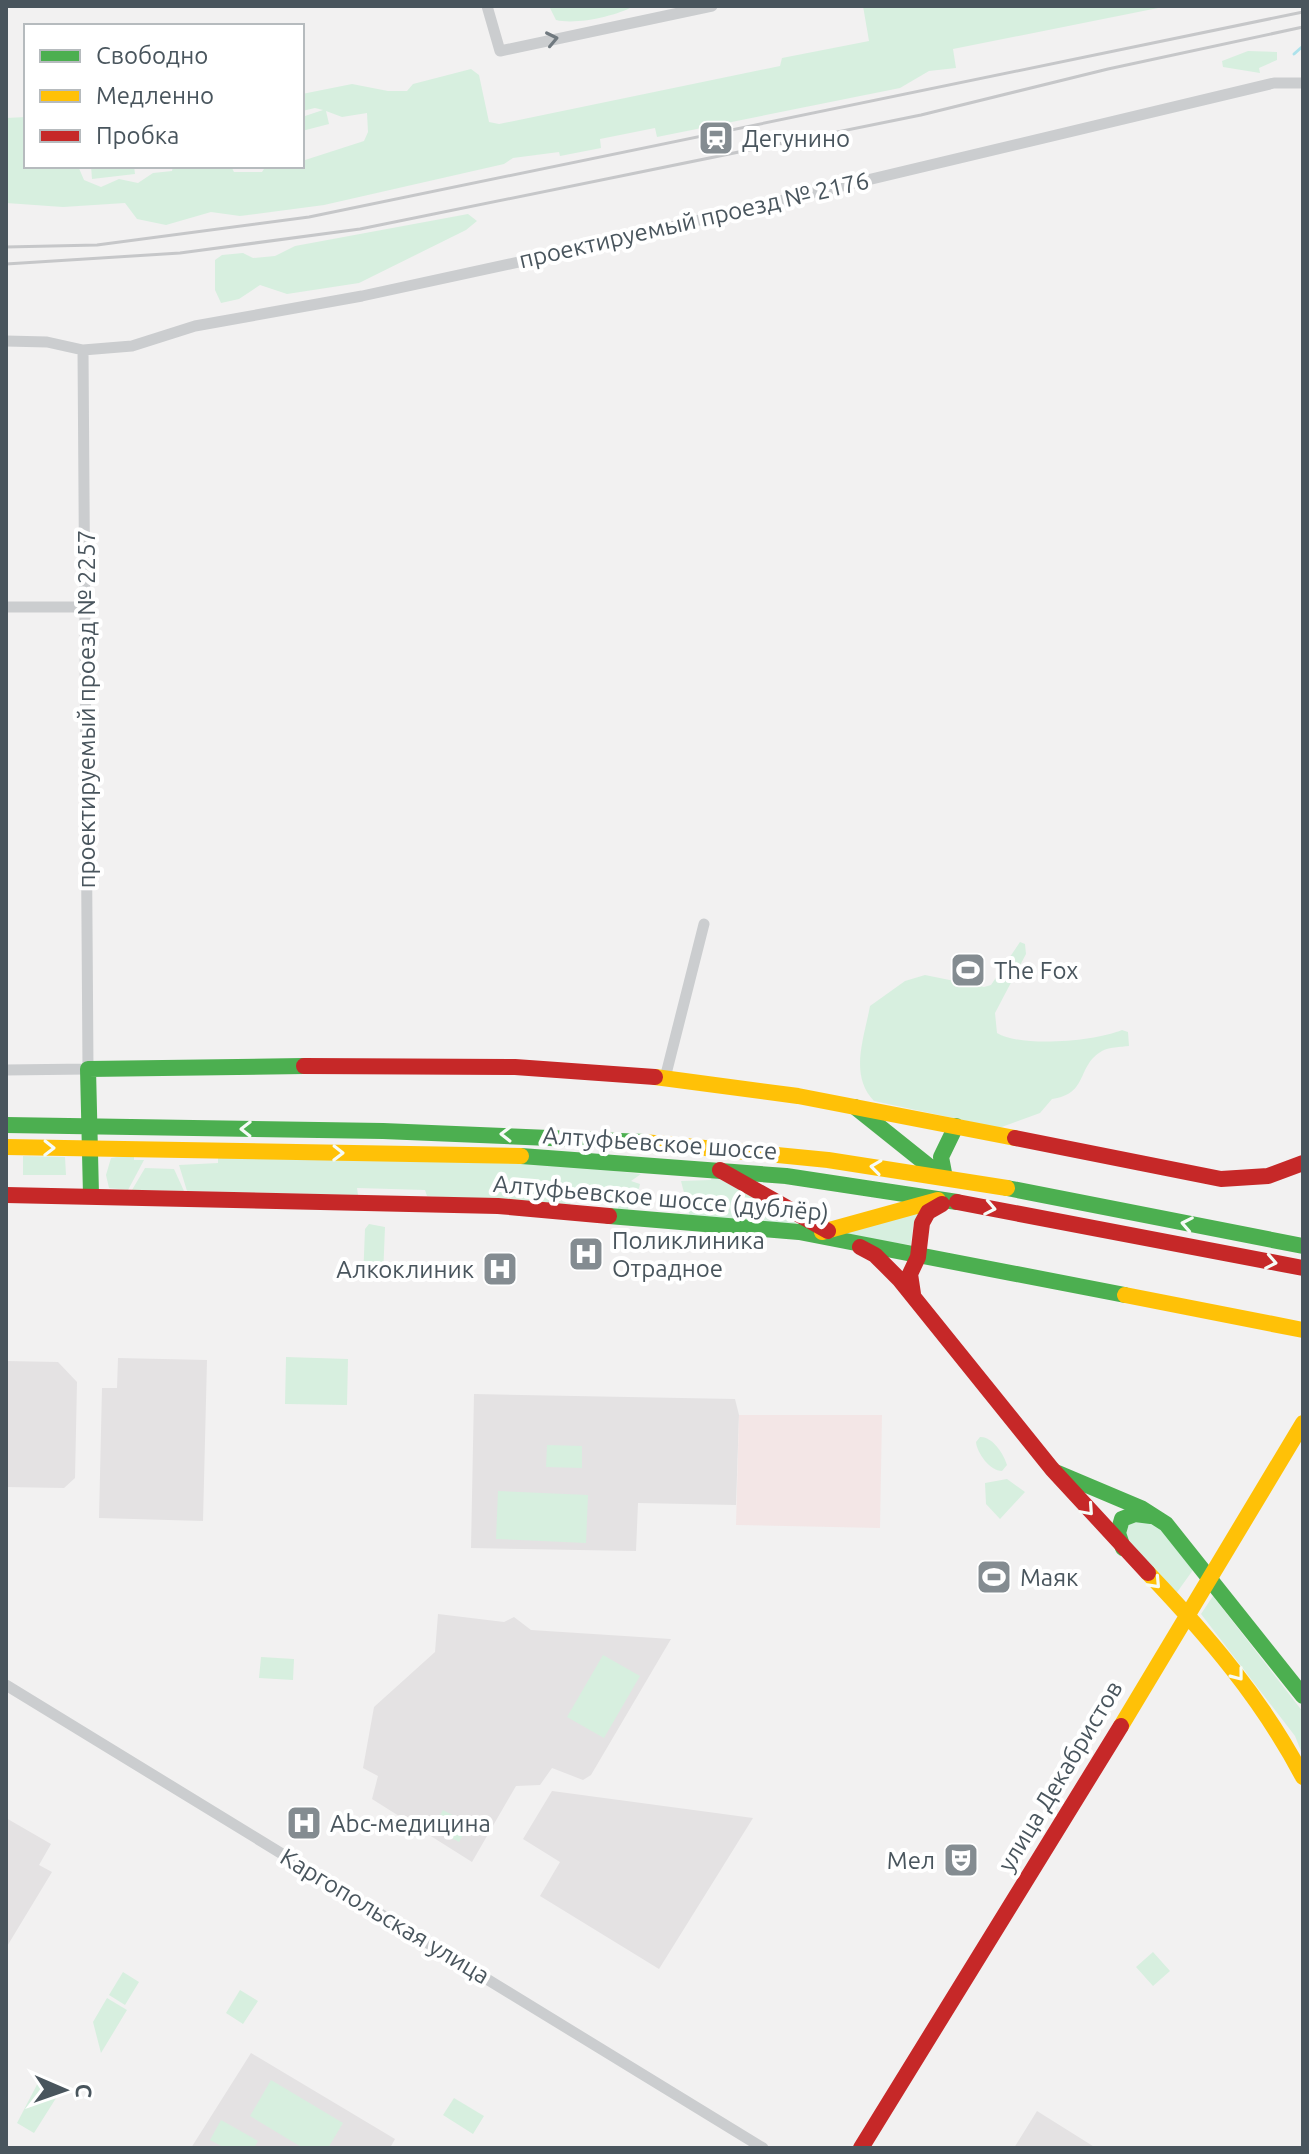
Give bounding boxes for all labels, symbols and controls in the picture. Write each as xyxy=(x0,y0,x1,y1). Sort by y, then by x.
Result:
legend xyxy=(24,24,304,168)
one-way arrow xyxy=(545,31,558,48)
text: Свободно xyxy=(96,42,208,69)
text: Медленно xyxy=(96,82,214,109)
station icon: Дегунино xyxy=(697,119,735,157)
text: Пробка xyxy=(96,122,179,149)
place label: Дегунино xyxy=(742,125,850,152)
street label: проектируемый проезд № 2176 xyxy=(516,167,872,273)
street label: проектируемый проезд № 2257 xyxy=(73,530,100,888)
sports icon: The Fox xyxy=(949,951,987,989)
place label: The Fox xyxy=(994,957,1078,984)
one-way arrow xyxy=(239,1120,252,1138)
street label: Алтуфьевское шоссе xyxy=(542,1121,778,1165)
one-way arrow xyxy=(499,1125,512,1143)
one-way arrow xyxy=(43,1139,56,1156)
one-way arrow xyxy=(332,1144,345,1162)
one-way arrow xyxy=(869,1159,883,1176)
street label: Алтуфьевское шоссе (дублёр) xyxy=(492,1170,830,1226)
one-way arrow xyxy=(983,1199,997,1216)
one-way arrow xyxy=(1180,1216,1194,1233)
place label: Поликлиника Отрадное xyxy=(612,1227,765,1282)
hospital icon: Поликлиника Отрадное xyxy=(567,1235,605,1273)
hospital icon: Алкоклиник xyxy=(481,1250,519,1288)
one-way arrow xyxy=(1264,1253,1278,1270)
place label: Алкоклиник xyxy=(336,1256,474,1283)
one-way arrow xyxy=(1078,1500,1093,1515)
sports icon: Маяк xyxy=(975,1558,1013,1596)
place label: Маяк xyxy=(1020,1564,1078,1591)
one-way arrow xyxy=(1146,1573,1160,1588)
one-way arrow xyxy=(1228,1666,1242,1681)
street label: улица Декабристов xyxy=(992,1676,1128,1876)
hospital icon: Abc-медицина xyxy=(285,1804,323,1842)
place label: Abc-медицина xyxy=(330,1810,491,1837)
theatre icon: Мел xyxy=(942,1841,980,1879)
street label: Каргопольская улица xyxy=(276,1843,494,1989)
place label: Мел xyxy=(887,1847,935,1874)
north arrow xyxy=(24,2050,104,2130)
text: С xyxy=(72,2083,97,2098)

